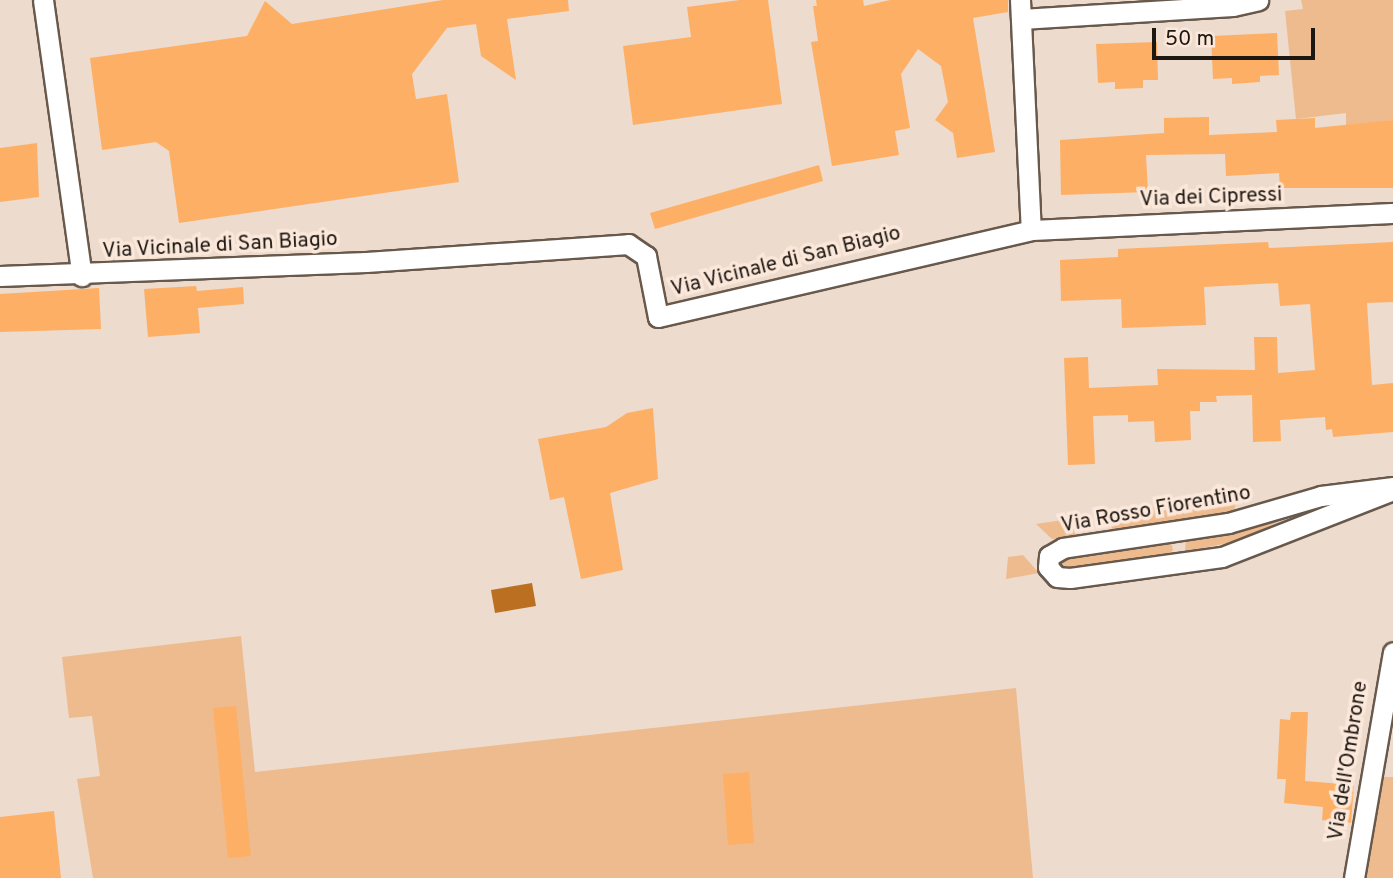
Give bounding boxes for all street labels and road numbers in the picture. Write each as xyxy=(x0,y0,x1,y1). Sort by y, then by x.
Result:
street label: Via dei Cipressi xyxy=(1139,183,1283,213)
street label: Via Vicinale di San Biagio xyxy=(668,221,904,303)
street label: Via Vicinale di San Biagio xyxy=(101,227,339,265)
street label: Via Rosso Fiorentino xyxy=(1059,481,1253,539)
street label: Via dell'Ombrone xyxy=(1324,679,1374,843)

